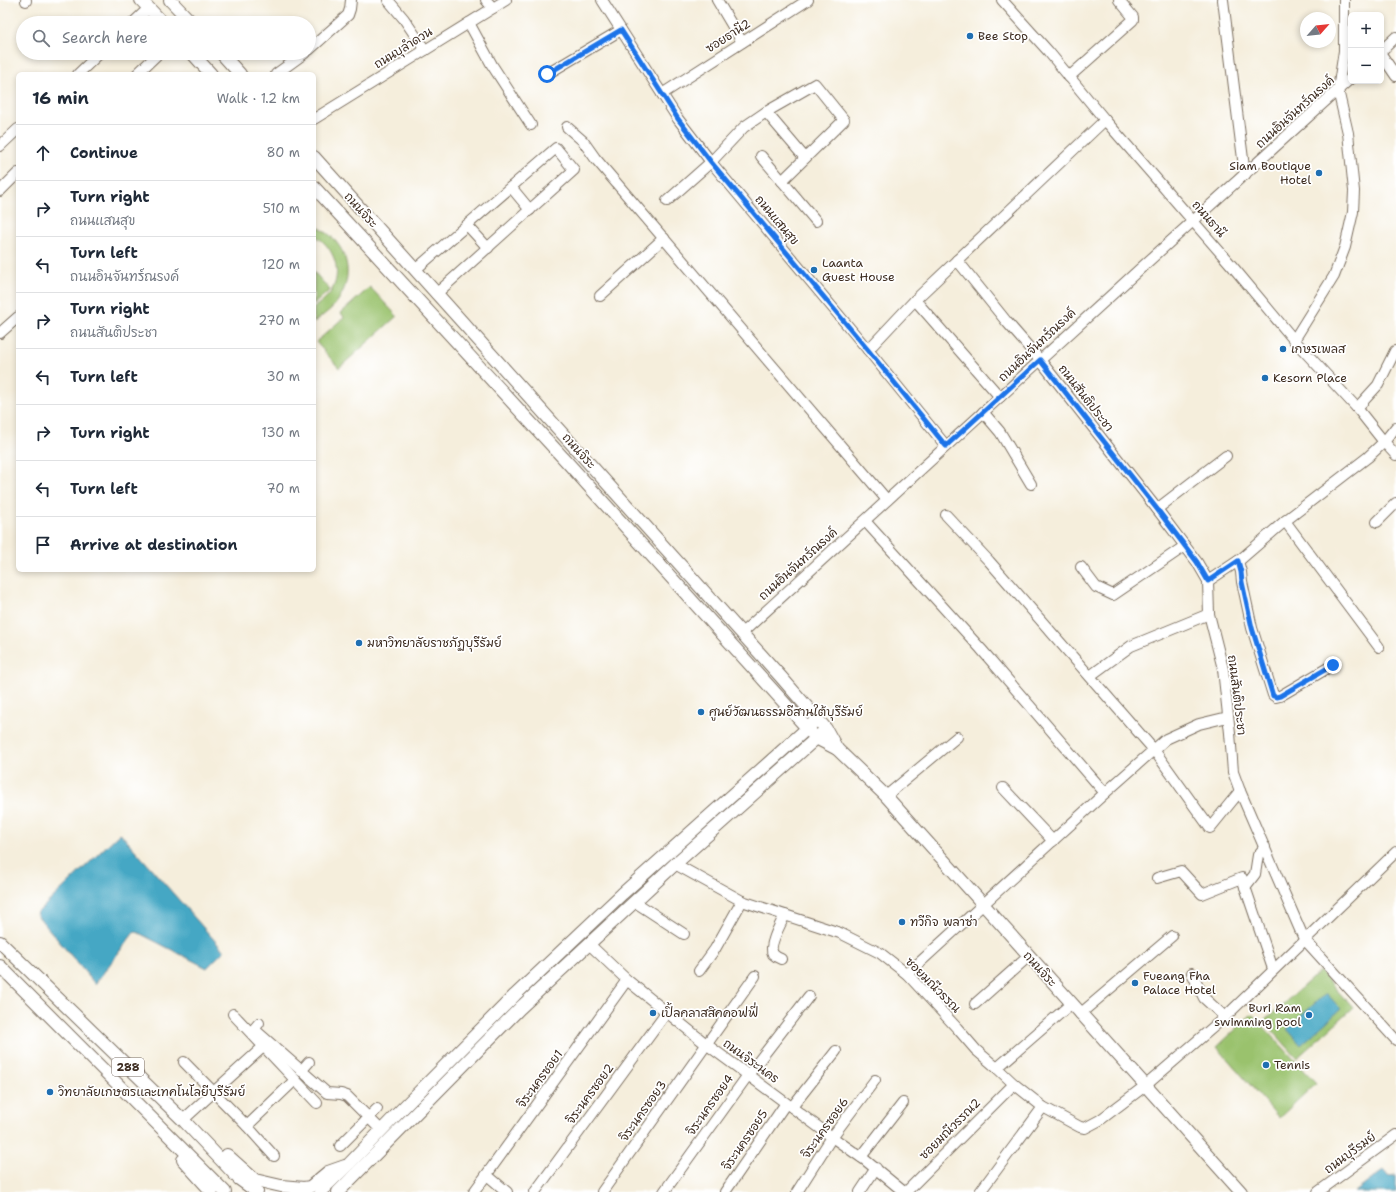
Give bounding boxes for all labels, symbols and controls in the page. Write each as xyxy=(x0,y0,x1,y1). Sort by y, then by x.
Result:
north arrow xyxy=(1300,12,1336,48)
map controls xyxy=(1348,12,1384,84)
button: + xyxy=(1348,12,1384,48)
search box xyxy=(16,16,316,60)
street label: ซอยธานี2 xyxy=(702,16,754,56)
street label: ถนนบุลำดวน xyxy=(371,24,436,73)
icon: search xyxy=(30,27,52,49)
text: Search here xyxy=(62,28,148,48)
place label: Bee Stop xyxy=(978,28,1028,44)
marker: Bee Stop xyxy=(965,31,975,41)
button: − xyxy=(1348,48,1384,84)
route start xyxy=(538,65,556,83)
street label: ถนนอินจันทร์ณรงค์ xyxy=(1252,72,1338,152)
text: 16 min xyxy=(32,87,89,109)
text: Walk · 1.2 km xyxy=(217,90,300,107)
icon: ahead xyxy=(32,142,54,164)
text: Continue xyxy=(70,143,138,163)
text: 80 m xyxy=(266,144,300,161)
place label: Siam Boutique Hotel xyxy=(1229,158,1311,188)
marker: Siam Boutique Hotel xyxy=(1314,168,1324,178)
text: Turn right xyxy=(70,187,150,207)
street label: ถนนจิระ xyxy=(341,189,381,231)
street label: ถนนแสนสุข xyxy=(751,192,802,249)
street label: ถนนธานี xyxy=(1189,197,1229,241)
icon: right xyxy=(32,198,54,220)
text: 510 m xyxy=(263,200,300,217)
text: ถนนแสนสุข xyxy=(70,212,135,229)
text: Turn left xyxy=(70,243,138,263)
icon: left xyxy=(32,254,54,276)
place label: Laanta Guest House xyxy=(822,255,895,285)
text: 120 m xyxy=(262,256,300,273)
marker: Laanta Guest House xyxy=(809,265,819,275)
text: ถนนอินจันทร์ณรงค์ xyxy=(70,268,179,285)
text: Turn right xyxy=(70,299,150,319)
street label: ถนนอินจันทร์ณรงค์ xyxy=(995,305,1079,385)
icon: right xyxy=(32,310,54,332)
text: 270 m xyxy=(258,312,300,329)
text: ถนนสันติประชา xyxy=(70,324,157,341)
place label: เกษรเพลส xyxy=(1291,341,1346,357)
marker: เกษรเพลส xyxy=(1278,344,1288,354)
street label: ถนนสันติประชา xyxy=(1055,361,1117,435)
icon: left xyxy=(32,366,54,388)
text: Turn left xyxy=(70,367,138,387)
text: 30 m xyxy=(266,368,300,385)
place label: Kesorn Place xyxy=(1273,370,1347,386)
marker: Kesorn Place xyxy=(1260,373,1270,383)
icon: right xyxy=(32,422,54,444)
text: Turn right xyxy=(70,423,150,443)
text: 130 m xyxy=(262,424,300,441)
street label: ถนนจิระ xyxy=(559,430,599,472)
icon: left xyxy=(32,478,54,500)
text: Turn left xyxy=(70,479,138,499)
text: 70 m xyxy=(266,480,300,497)
street label: ถนนอินจันทร์ณรงค์ xyxy=(755,524,841,604)
icon: arrive xyxy=(32,534,54,556)
text: Arrive at destination xyxy=(70,535,238,555)
place label: มหาวิทยาลัยราชภัฏบุรีรัมย์ xyxy=(367,635,502,652)
marker: มหาวิทยาลัยราชภัฏบุรีรัมย์ xyxy=(354,638,364,648)
street label: ถนนสันติประชา xyxy=(1224,654,1250,736)
route end xyxy=(1324,656,1342,674)
place label: ศูนย์วัฒนธรรมอีสานใต้บุรีรัมย์ xyxy=(709,704,863,721)
marker: ศูนย์วัฒนธรรมอีสานใต้บุรีรัมย์ xyxy=(696,707,706,717)
place label: ทวีกิจ พลาซ่า xyxy=(910,914,978,930)
marker: ทวีกิจ พลาซ่า xyxy=(897,917,907,927)
street label: ถนนจิระ xyxy=(1020,948,1060,990)
street label: ซอยมณีวรรณ xyxy=(902,954,965,1017)
place label: Fueang Fha Palace Hotel xyxy=(1143,968,1216,998)
marker: Fueang Fha Palace Hotel xyxy=(1130,978,1140,988)
place label: Buri Ram swimming pool xyxy=(1214,1000,1301,1030)
place label: เปิ้ลคลาสสิคคอฟฟี่ xyxy=(661,1002,758,1021)
marker: เปิ้ลคลาสสิคคอฟฟี่ xyxy=(648,1008,658,1018)
marker: Buri Ram swimming pool xyxy=(1304,1010,1314,1020)
street label: ถนนจิระนคร xyxy=(720,1035,782,1087)
street label: จิระนครซอย1 xyxy=(514,1047,566,1111)
place label: Tennis xyxy=(1274,1057,1310,1073)
road number: 288 xyxy=(112,1058,144,1076)
street label: จิระนครซอย2 xyxy=(563,1060,617,1128)
marker: Tennis xyxy=(1261,1060,1271,1070)
street label: จิระนครซอย4 xyxy=(683,1071,737,1139)
street label: จิระนครซอย3 xyxy=(616,1077,670,1145)
place label: วิทยาลัยเกษตรและเทคโนโลยีบุรีรัมย์ xyxy=(58,1084,245,1101)
marker: วิทยาลัยเกษตรและเทคโนโลยีบุรีรัมย์ xyxy=(45,1087,55,1097)
street label: จิระนครซอย6 xyxy=(798,1094,852,1162)
street label: ซอยมณีวรรณ2 xyxy=(916,1095,984,1163)
street label: จิระนครซอย5 xyxy=(719,1106,771,1174)
street label: ถนนบุรีรมย์ xyxy=(1321,1129,1380,1178)

